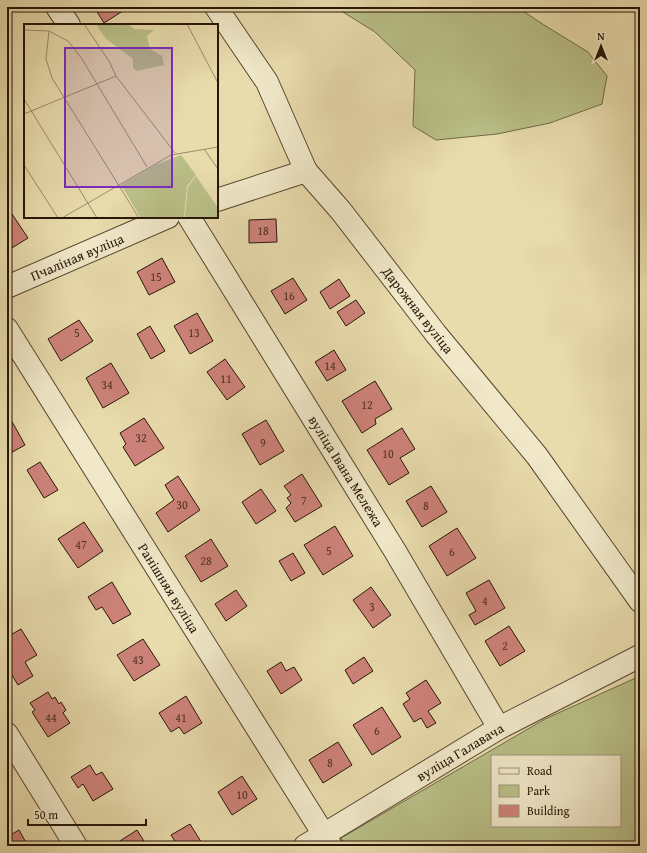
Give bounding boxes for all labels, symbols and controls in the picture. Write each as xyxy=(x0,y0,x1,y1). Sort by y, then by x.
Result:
inset map xyxy=(24,24,218,218)
north arrow xyxy=(581,26,621,66)
text: N xyxy=(597,28,605,44)
house number: 18 xyxy=(257,222,269,239)
street label: Пчаліная вуліца xyxy=(27,228,127,286)
street label: Дарожная вуліца xyxy=(377,261,459,358)
house number: 15 xyxy=(150,268,162,285)
house number: 16 xyxy=(283,287,295,304)
house number: 5 xyxy=(74,324,80,341)
house number: 13 xyxy=(188,324,200,341)
house number: 14 xyxy=(324,357,336,374)
house number: 11 xyxy=(220,370,232,387)
house number: 34 xyxy=(101,376,113,393)
house number: 12 xyxy=(361,396,373,413)
street label: вуліца Івана Мележа xyxy=(304,412,388,531)
house number: 32 xyxy=(135,429,147,446)
house number: 9 xyxy=(260,434,266,451)
house number: 10 xyxy=(382,445,394,462)
house number: 7 xyxy=(301,492,307,509)
house number: 30 xyxy=(176,496,188,513)
house number: 8 xyxy=(423,497,429,514)
house number: 47 xyxy=(75,536,87,553)
street label: Ранішняя вуліца xyxy=(133,539,205,637)
house number: 5 xyxy=(326,542,332,559)
house number: 6 xyxy=(449,543,455,560)
house number: 28 xyxy=(200,552,212,569)
house number: 4 xyxy=(482,592,488,609)
house number: 3 xyxy=(369,598,375,615)
house number: 2 xyxy=(502,637,508,654)
house number: 43 xyxy=(132,651,144,668)
house number: 44 xyxy=(45,709,57,726)
house number: 41 xyxy=(175,709,187,726)
street label: вуліца Галавача xyxy=(413,718,508,786)
house number: 6 xyxy=(374,722,380,739)
house number: 8 xyxy=(327,754,333,771)
legend xyxy=(491,755,621,827)
text: Road xyxy=(527,762,553,779)
text: Park xyxy=(527,782,551,799)
house number: 10 xyxy=(236,786,248,803)
scale bar xyxy=(28,801,146,827)
text: Building xyxy=(527,802,570,819)
text: 50 m xyxy=(34,806,58,823)

